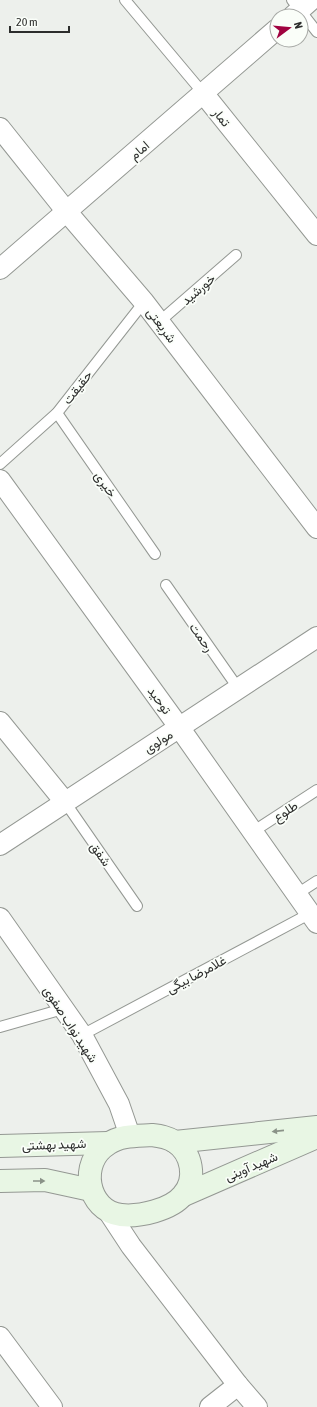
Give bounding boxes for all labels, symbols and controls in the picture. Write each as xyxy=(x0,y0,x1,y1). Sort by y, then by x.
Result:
scale bar xyxy=(10,8,69,34)
north arrow xyxy=(269,8,309,48)
text: 20 m xyxy=(16,15,38,29)
text: N xyxy=(292,20,305,30)
street label: تمار xyxy=(208,104,234,130)
street label: امام xyxy=(126,138,153,164)
street label: خورشید xyxy=(178,270,219,309)
street label: شریعتی xyxy=(143,305,180,346)
street label: حقیقت xyxy=(60,367,95,407)
street label: خیری xyxy=(91,468,120,501)
street label: رحمت xyxy=(186,620,217,655)
street label: توحید xyxy=(144,684,175,717)
street label: مولوی xyxy=(141,727,176,757)
street label: طلوع xyxy=(270,798,302,827)
street label: شفق xyxy=(86,839,114,870)
street label: غلامرضا بیگی xyxy=(164,952,229,997)
street label: شهید نواب صفوی xyxy=(39,983,101,1066)
one-way arrow xyxy=(272,1128,284,1135)
street label: شهید بهشتی xyxy=(22,1136,87,1154)
street label: شهید آوینی xyxy=(223,1149,280,1185)
one-way arrow xyxy=(33,1178,46,1184)

